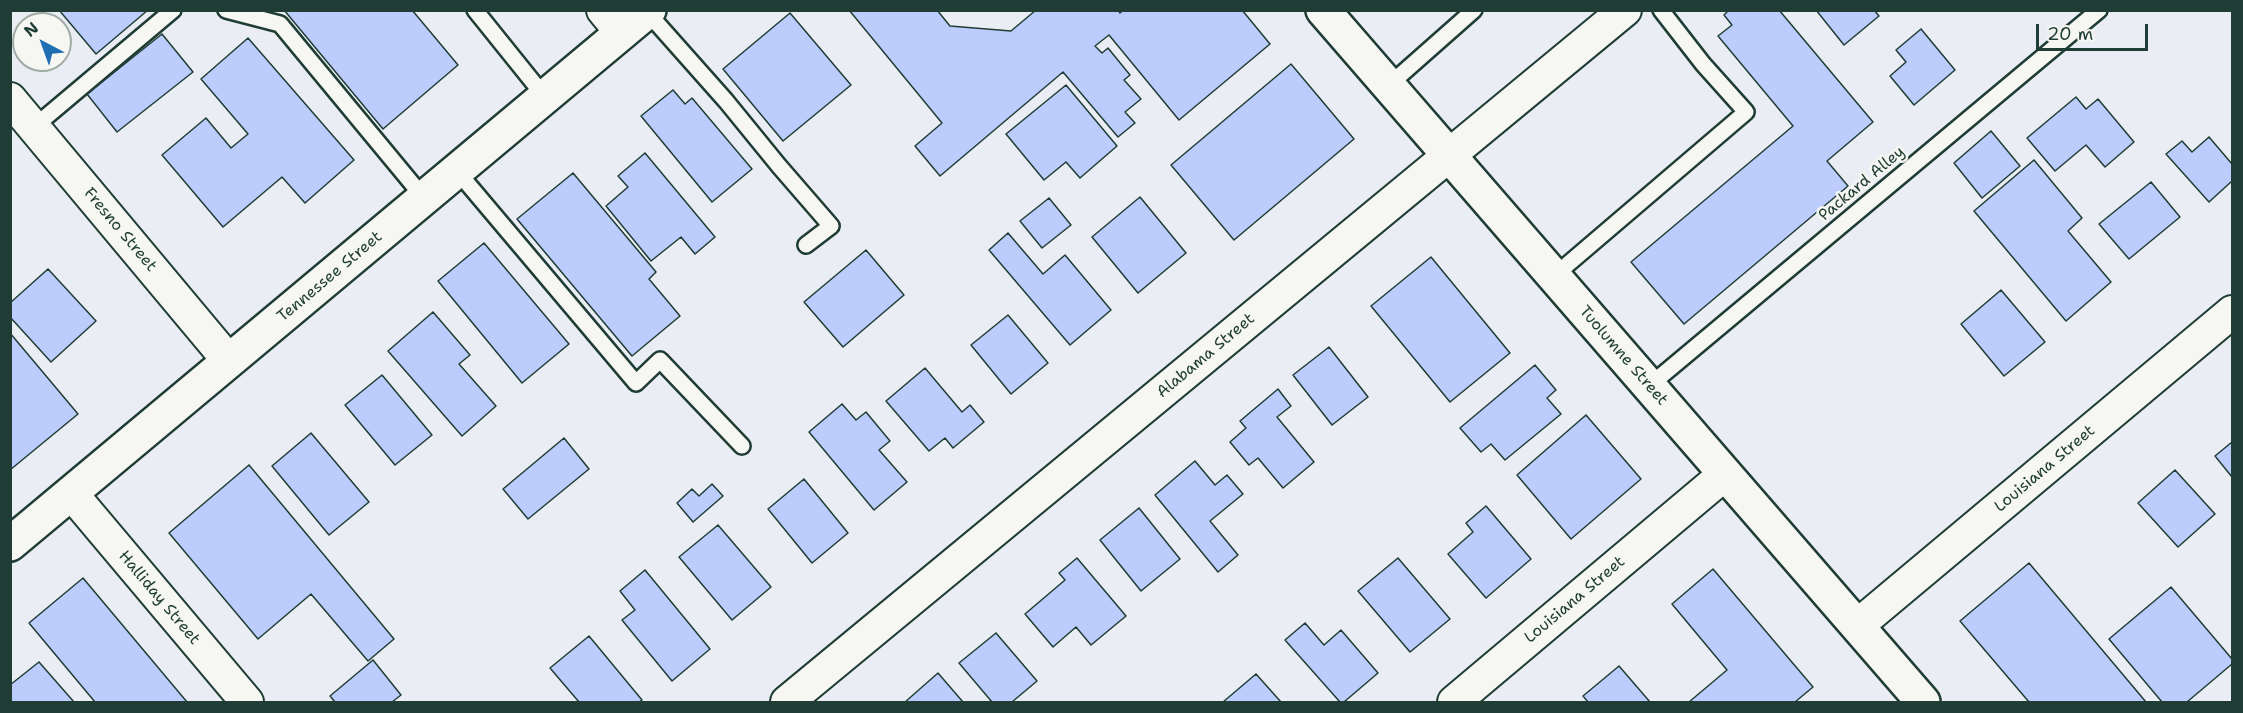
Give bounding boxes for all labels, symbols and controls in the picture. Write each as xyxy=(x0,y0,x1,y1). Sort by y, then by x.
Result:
north arrow xyxy=(12,12,72,72)
scale bar xyxy=(2039,12,2152,50)
text: N xyxy=(19,17,43,42)
text: 20 m xyxy=(2047,22,2093,46)
street label: Packard Alley xyxy=(1815,143,1909,225)
street label: Fresno Street xyxy=(79,184,161,276)
street label: Tennessee Street xyxy=(274,228,386,326)
street label: Tuolumne Street xyxy=(1575,302,1671,410)
street label: Alabama Street xyxy=(1153,310,1259,402)
street label: Louisiana Street xyxy=(1991,421,2099,517)
street label: Halliday Street xyxy=(114,547,204,649)
street label: Louisiana Street xyxy=(1521,552,1629,648)

